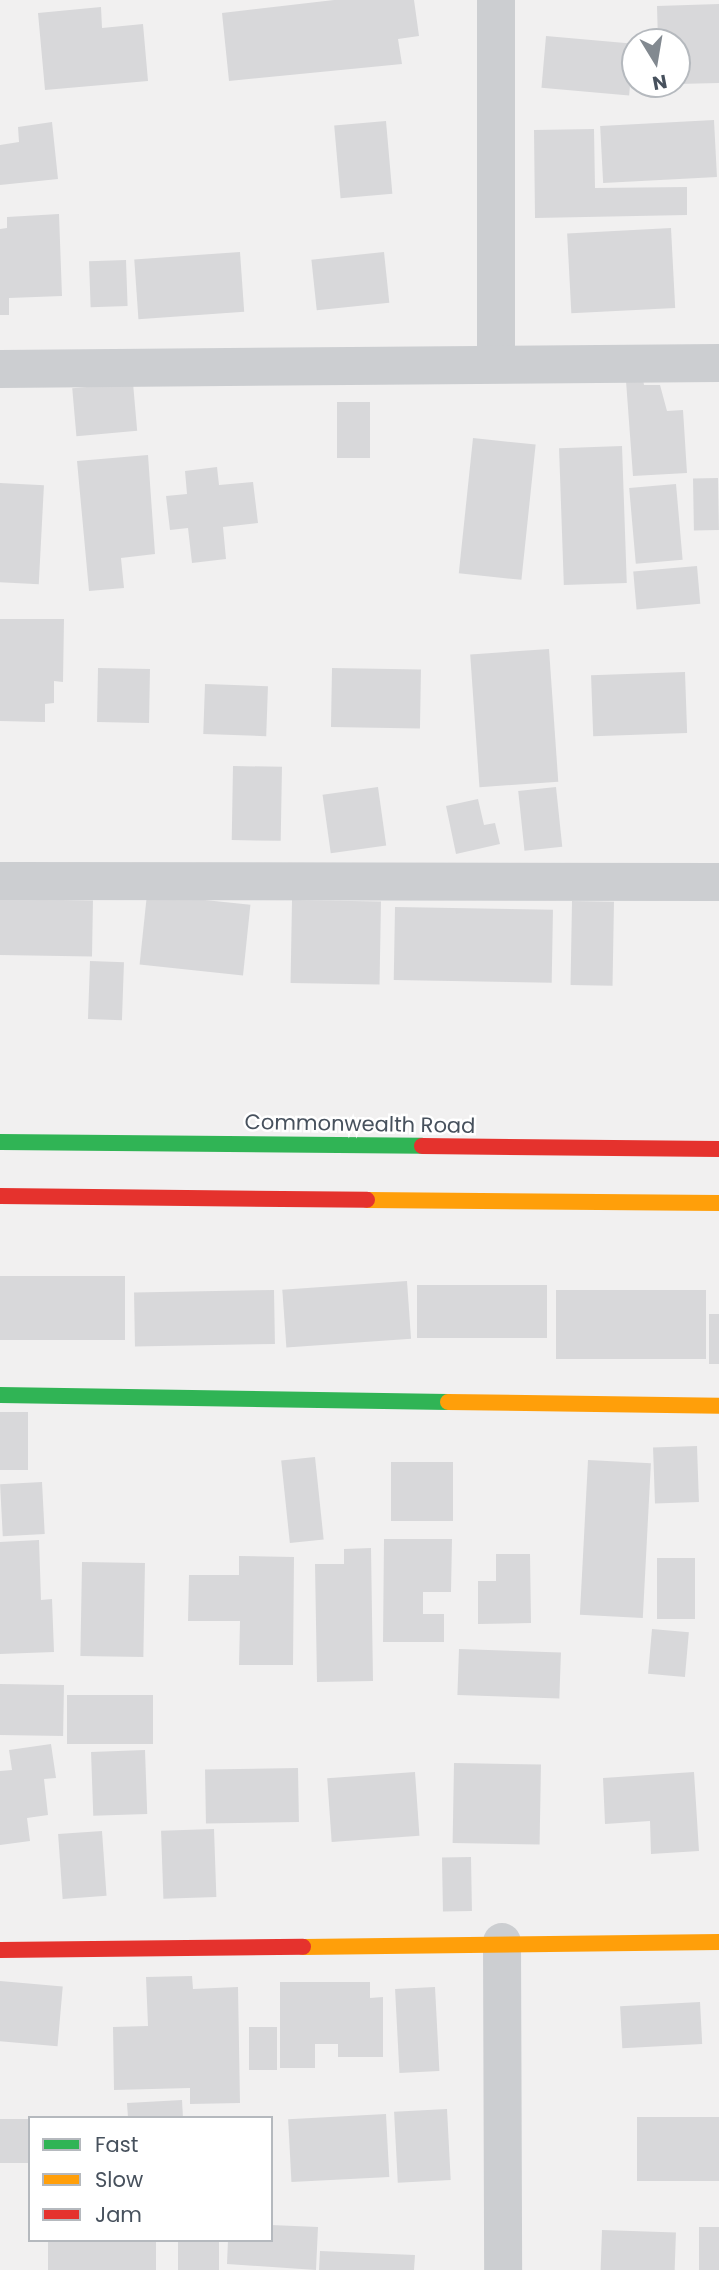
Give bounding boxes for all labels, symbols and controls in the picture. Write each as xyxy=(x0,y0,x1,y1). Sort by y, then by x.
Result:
north arrow xyxy=(621,28,691,98)
text: N xyxy=(650,68,669,97)
street label: Commonwealth Road xyxy=(244,1109,476,1139)
legend xyxy=(28,2116,273,2242)
text: Fast xyxy=(95,2130,138,2159)
text: Slow xyxy=(95,2165,143,2194)
text: Jam xyxy=(95,2200,142,2229)

